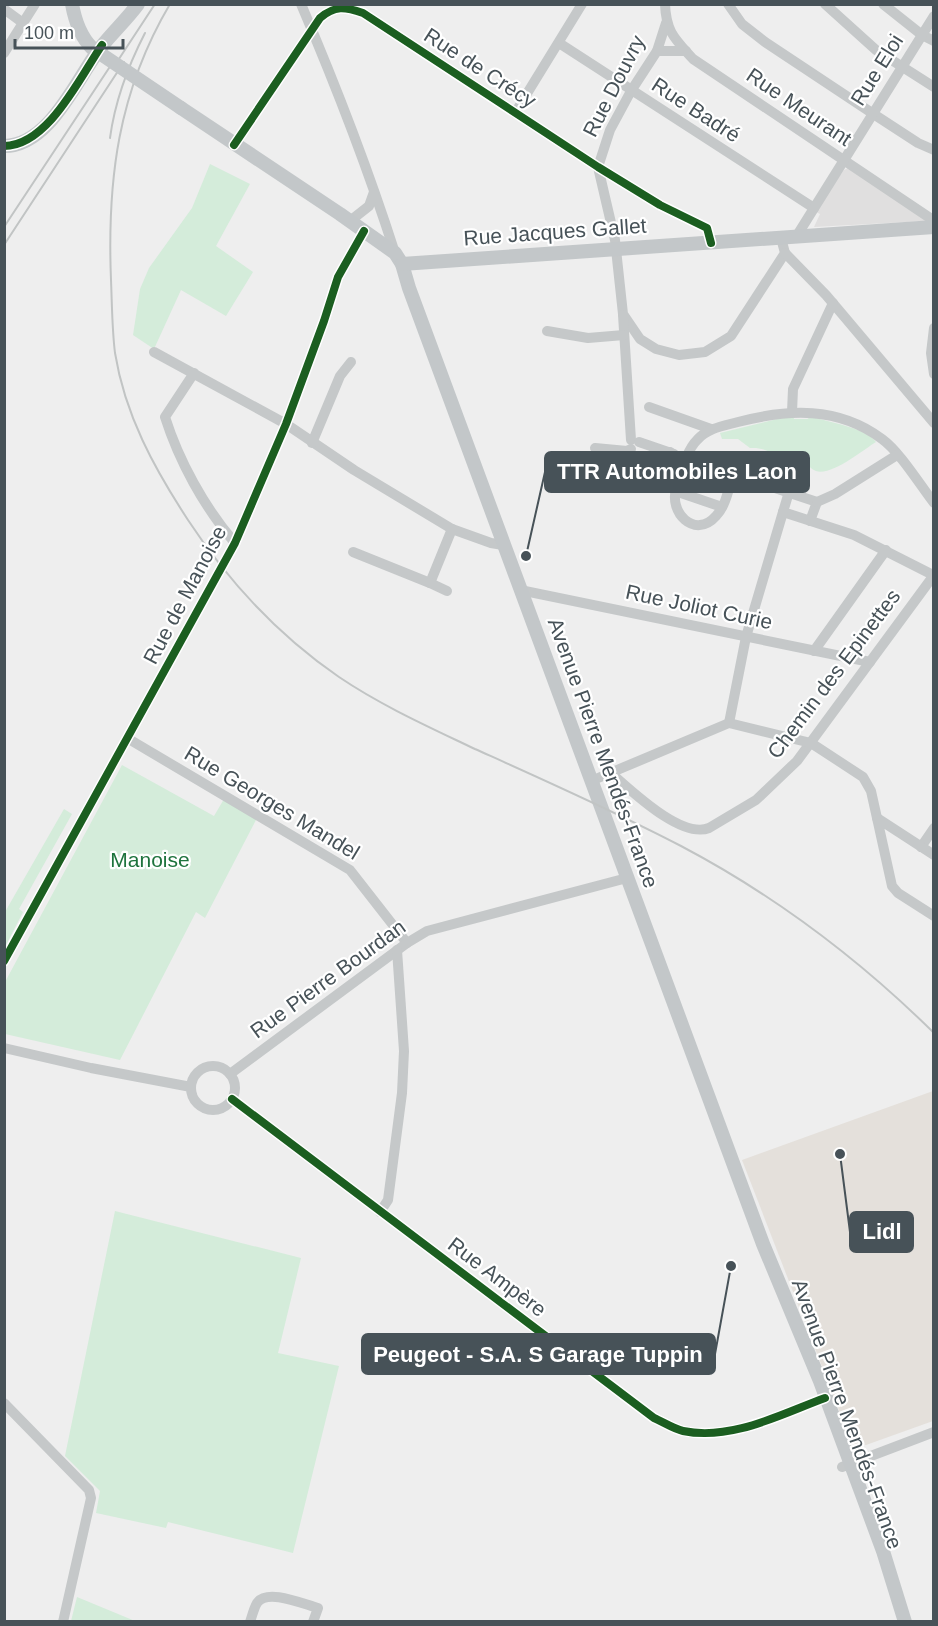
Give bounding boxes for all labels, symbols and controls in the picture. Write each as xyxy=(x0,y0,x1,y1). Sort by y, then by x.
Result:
scale bar xyxy=(15,12,123,50)
text: 100 m xyxy=(24,23,74,43)
street label: Rue de Crécy xyxy=(420,23,541,112)
street label: Rue Eloi xyxy=(846,30,907,109)
street label: Rue Douvry xyxy=(578,31,649,140)
street label: Rue Meurant xyxy=(743,63,856,150)
street label: Rue Badré xyxy=(648,73,745,147)
street label: Rue Jacques Gallet xyxy=(463,214,647,249)
callout: TTR Automobiles Laon xyxy=(545,452,809,492)
text: TTR Automobiles Laon xyxy=(557,459,797,484)
street label: Rue de Manoise xyxy=(139,522,231,668)
street label: Rue Joliot Curie xyxy=(624,580,775,633)
street label: Chemin des Epinettes xyxy=(763,585,905,763)
street label: Avenue Pierre Mendés-France xyxy=(544,615,663,891)
street label: Rue Georges Mandel xyxy=(181,741,364,864)
park label: Manoise xyxy=(110,848,190,871)
street label: Rue Pierre Bourdan xyxy=(246,915,410,1042)
callout: Lidl xyxy=(850,1212,913,1252)
text: Lidl xyxy=(862,1219,902,1244)
street label: Rue Ampère xyxy=(444,1232,551,1321)
street label: Avenue Pierre Mendés-France xyxy=(788,1276,907,1552)
callout: Peugeot - S.A. S Garage Tuppin xyxy=(362,1334,715,1374)
text: Peugeot - S.A. S Garage Tuppin xyxy=(373,1342,703,1367)

